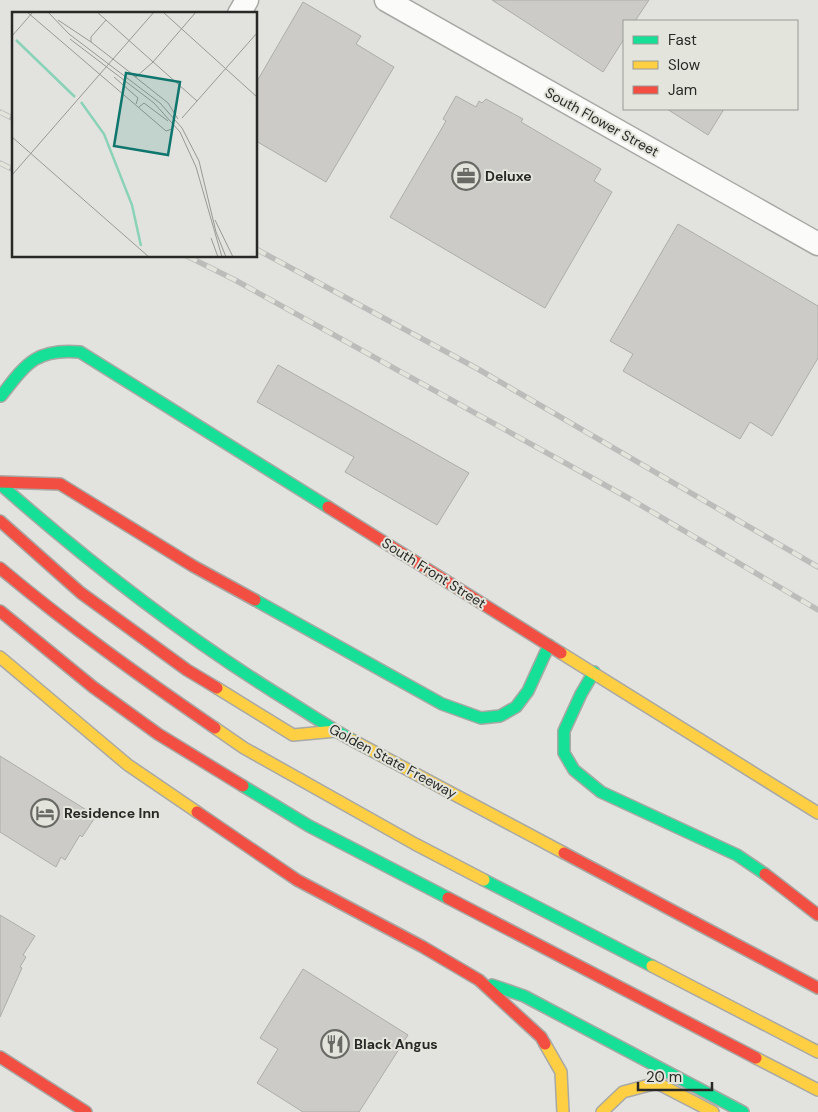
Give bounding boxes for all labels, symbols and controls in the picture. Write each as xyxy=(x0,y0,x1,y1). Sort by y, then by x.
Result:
inset map xyxy=(12,12,258,258)
legend xyxy=(623,20,798,110)
text: Fast xyxy=(668,30,697,50)
text: Slow xyxy=(668,55,701,75)
text: Jam xyxy=(668,80,697,100)
street label: South Flower Street xyxy=(542,83,662,161)
office icon: Deluxe xyxy=(451,161,481,191)
place label: Deluxe xyxy=(485,167,532,185)
street label: South Front Street xyxy=(379,534,489,612)
street label: Golden State Freeway xyxy=(326,720,460,802)
hotel icon: Residence Inn xyxy=(30,798,60,828)
place label: Residence Inn xyxy=(64,804,160,822)
restaurant icon: Black Angus xyxy=(320,1029,350,1059)
place label: Black Angus xyxy=(354,1035,438,1053)
scale bar xyxy=(638,1060,712,1092)
text: 20 m xyxy=(646,1067,682,1087)

